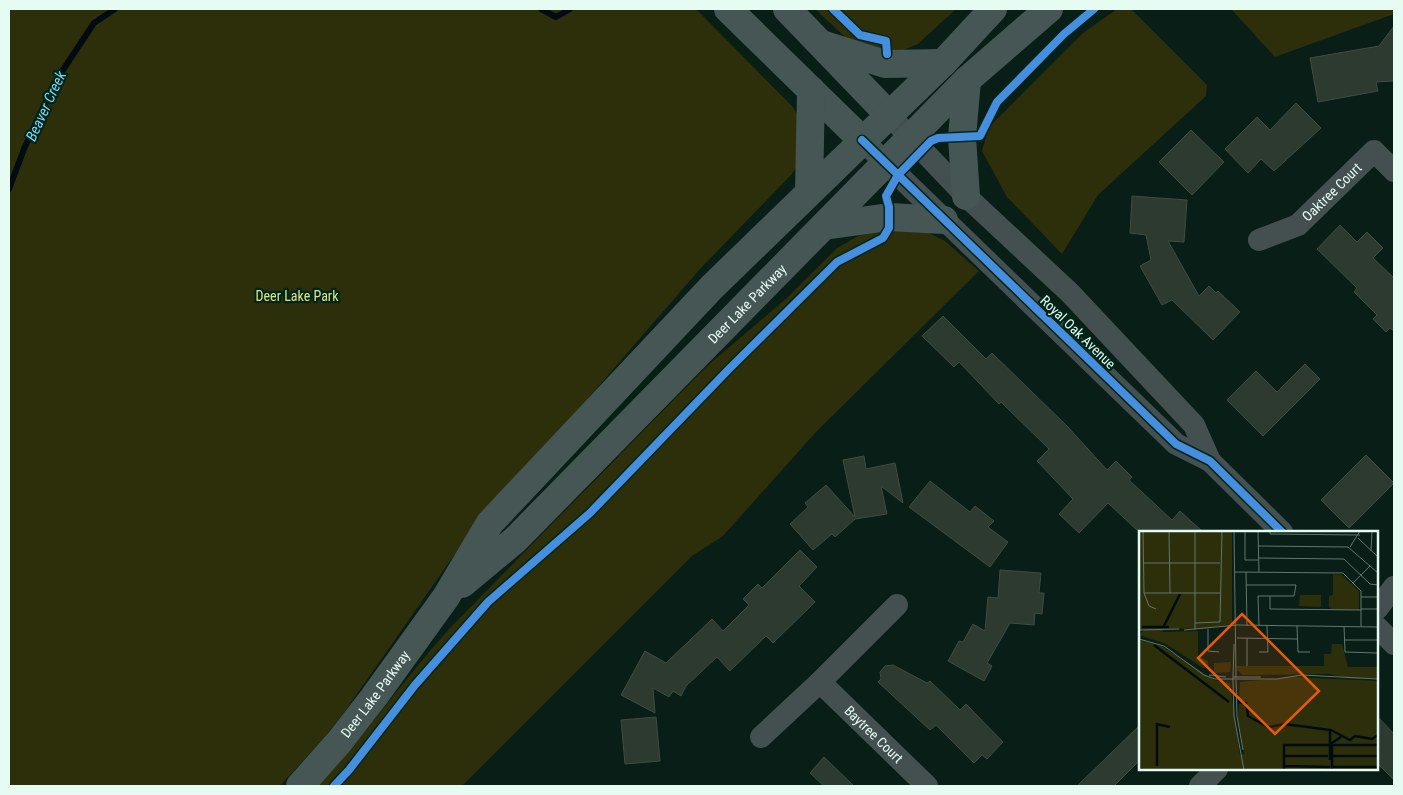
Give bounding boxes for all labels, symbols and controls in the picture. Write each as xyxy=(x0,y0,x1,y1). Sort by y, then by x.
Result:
water label: Beaver Creek xyxy=(22,68,70,144)
street label: Oaktree Court xyxy=(1299,160,1365,225)
street label: Deer Lake Parkway xyxy=(705,261,790,347)
park label: Deer Lake Park xyxy=(256,288,339,304)
street label: Royal Oak Avenue xyxy=(1037,292,1119,372)
inset map xyxy=(1139,531,1378,770)
street label: Deer Lake Parkway xyxy=(338,647,413,741)
street label: Baytree Court xyxy=(841,702,906,766)

